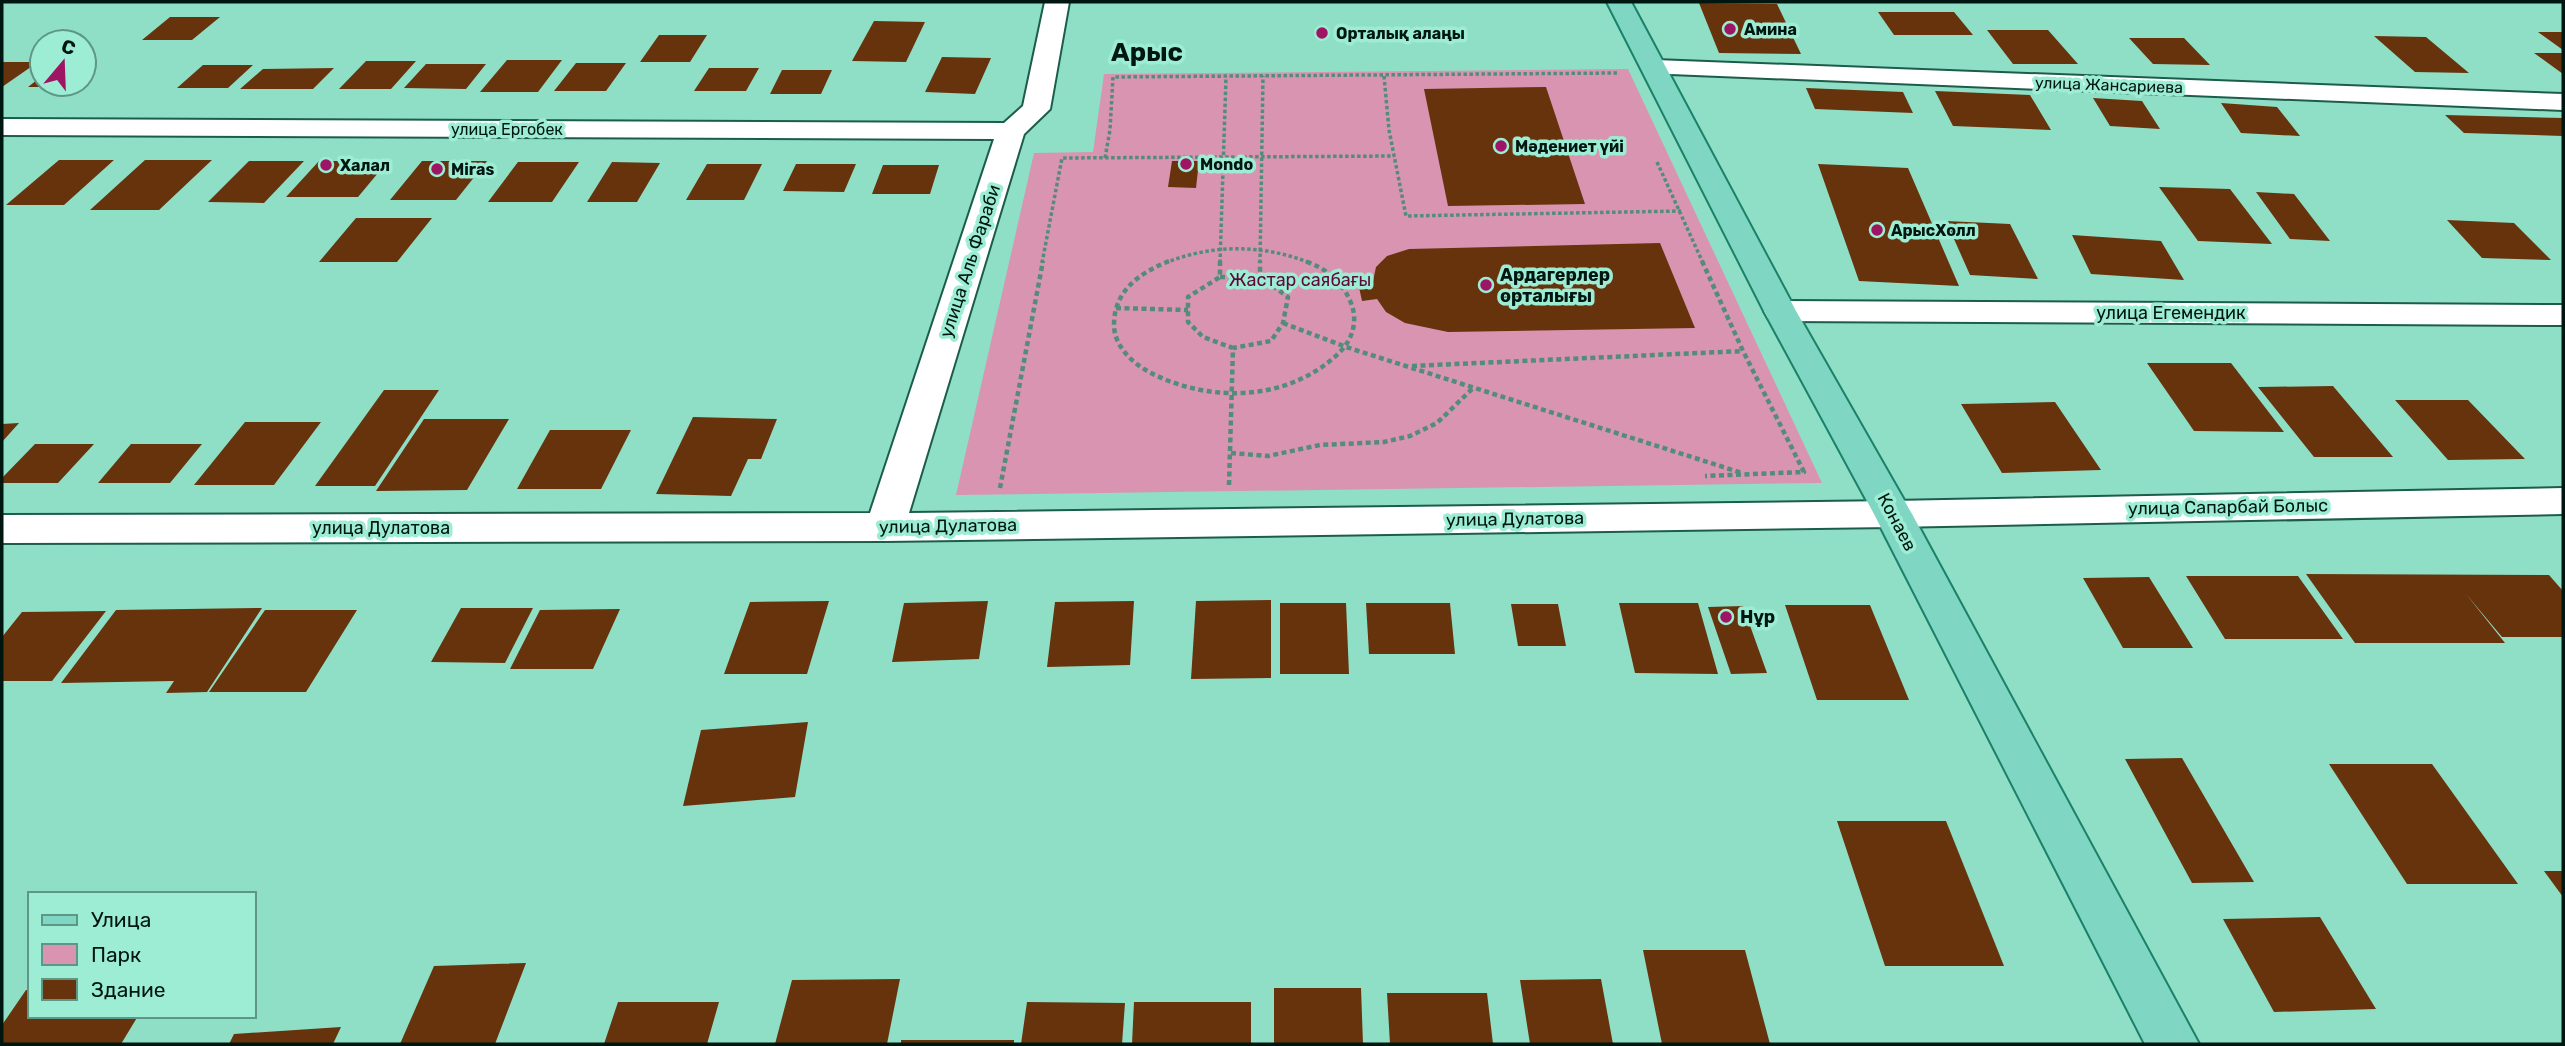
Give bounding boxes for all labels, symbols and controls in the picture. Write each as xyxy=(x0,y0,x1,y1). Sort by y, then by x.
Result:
place label: Амина xyxy=(1744,20,1797,39)
marker: Амина xyxy=(1722,21,1738,37)
place label: Орталық алаңы xyxy=(1336,24,1465,43)
marker: Орталық алаңы xyxy=(1314,25,1330,41)
north arrow xyxy=(28,28,98,98)
text: С xyxy=(58,34,78,60)
district label: Арыс xyxy=(1111,37,1183,68)
street label: улица Жансариева xyxy=(2035,73,2183,97)
street label: улица Ергобек xyxy=(451,120,563,139)
place label: Mәдениет үйі xyxy=(1515,137,1624,156)
marker: Mәдениет үйі xyxy=(1493,138,1509,154)
place label: Mondo xyxy=(1200,155,1253,174)
place label: Халал xyxy=(340,156,390,175)
marker: Mondo xyxy=(1178,156,1194,172)
marker: Халал xyxy=(318,157,334,173)
place label: Miras xyxy=(451,160,494,179)
marker: Miras xyxy=(429,161,445,177)
street label: улица Аль Фараби xyxy=(935,182,1005,340)
place label: АрысХолл xyxy=(1891,221,1976,240)
marker: АрысХолл xyxy=(1869,222,1885,238)
place label: Ардагерлер орталығы xyxy=(1500,264,1610,307)
park label: Жастар саябағы xyxy=(1229,269,1371,291)
marker: Ардагерлер орталығы xyxy=(1478,277,1494,293)
street label: улица Егемендик xyxy=(2096,302,2246,324)
street label: Конаев xyxy=(1873,489,1921,555)
street label: улица Cапарбай Болыс xyxy=(2128,494,2328,520)
street label: улица Дулатова xyxy=(1446,507,1584,531)
street label: улица Дулатова xyxy=(879,514,1017,538)
street label: улица Дулатова xyxy=(312,517,450,539)
place label: Нұр xyxy=(1740,606,1775,628)
marker: Нұр xyxy=(1718,609,1734,625)
legend xyxy=(28,892,256,1018)
text: Улица xyxy=(91,907,151,932)
text: Парк xyxy=(91,942,141,967)
text: Здание xyxy=(91,977,166,1002)

